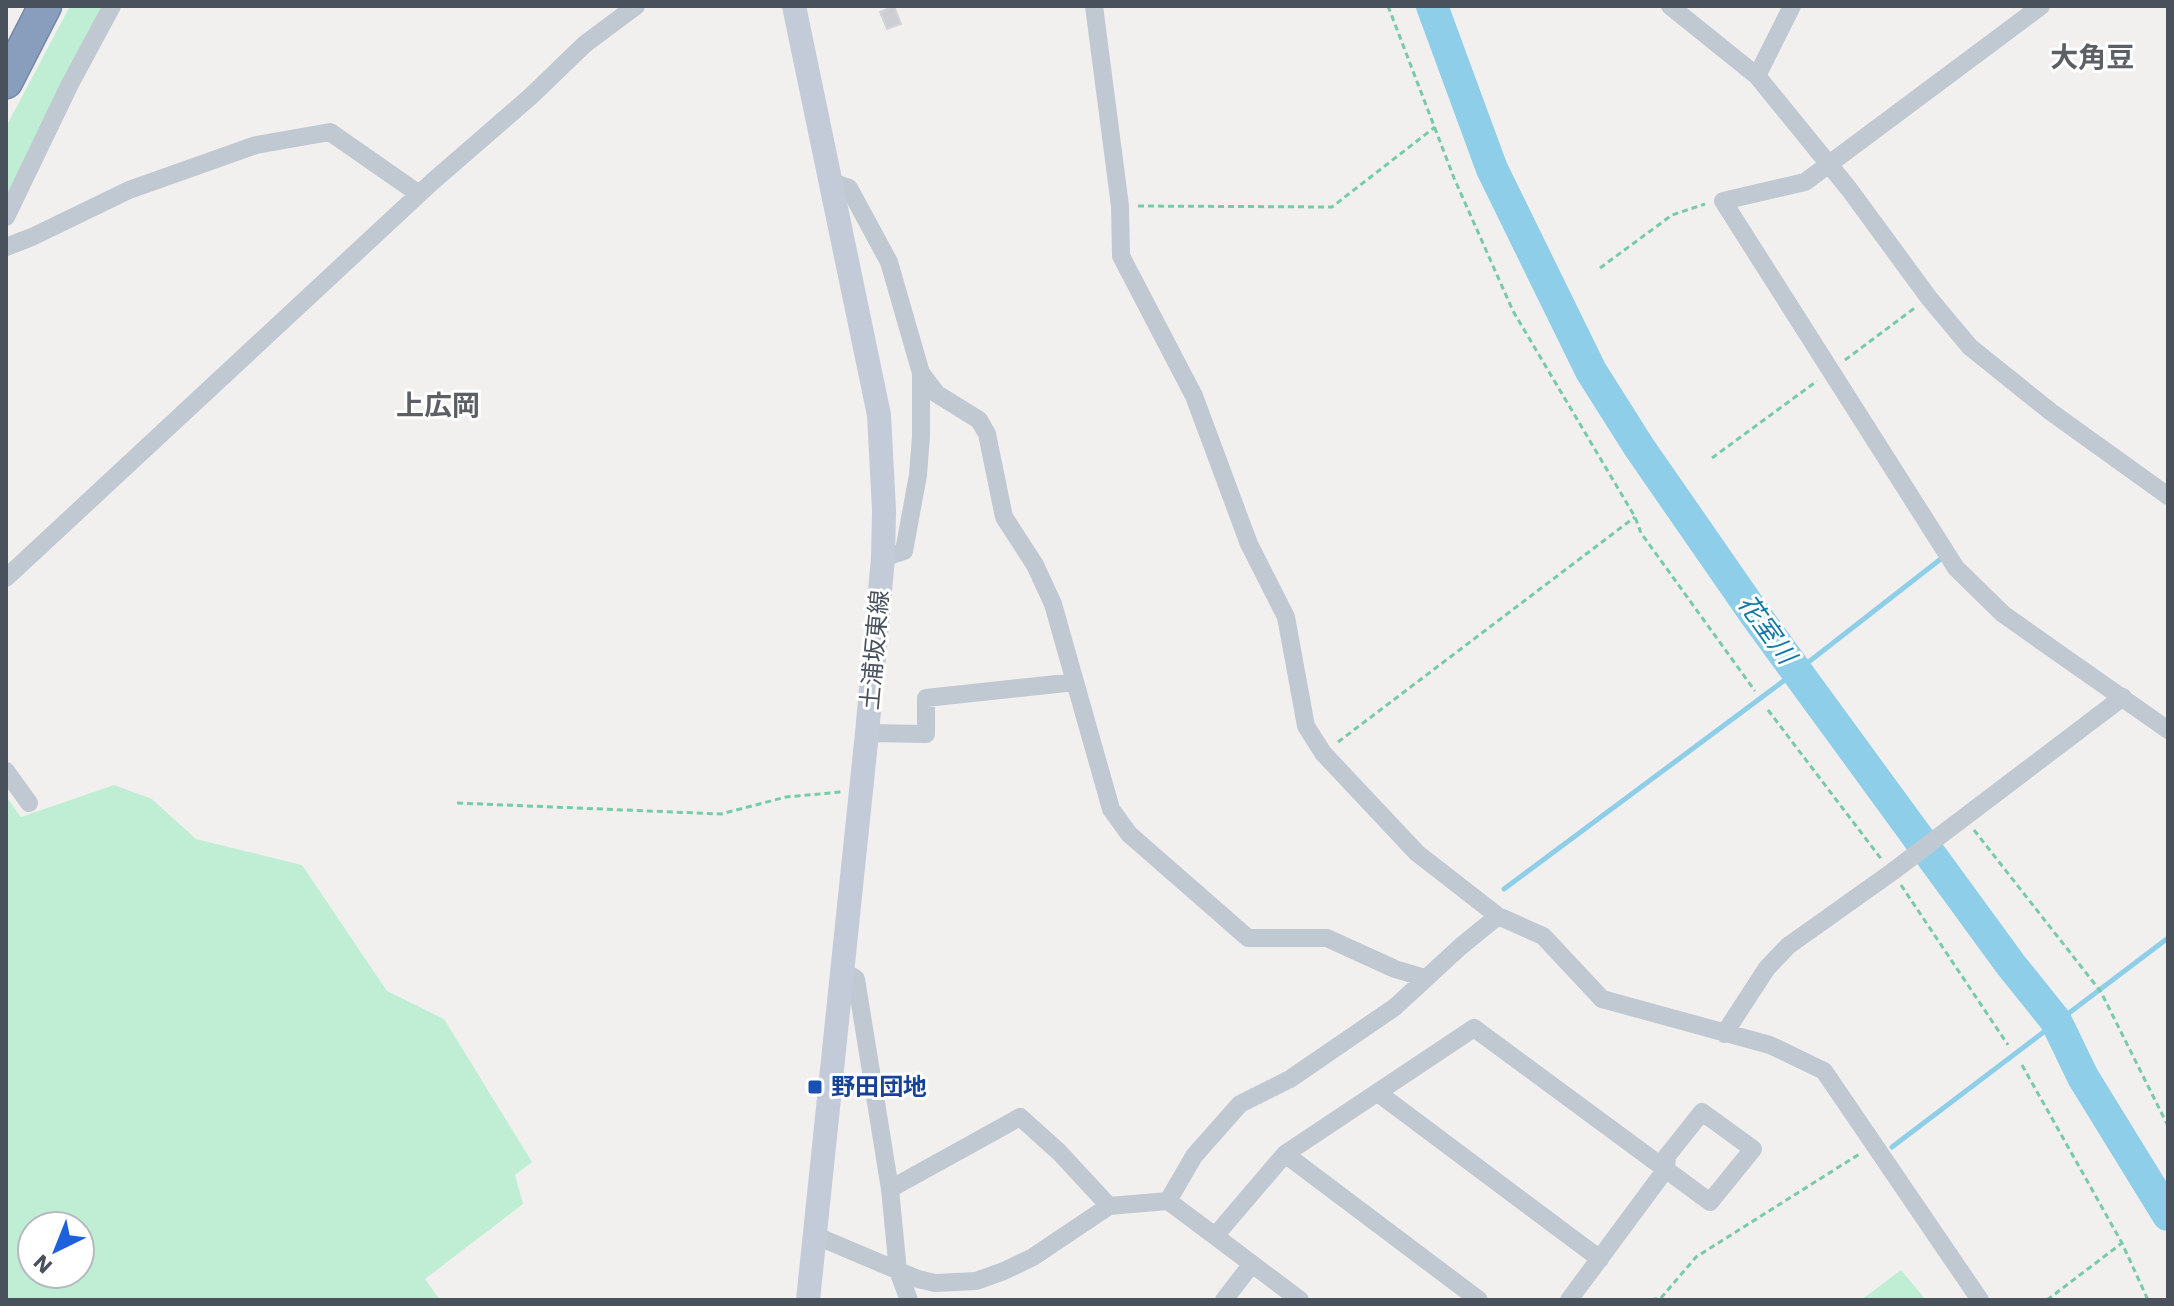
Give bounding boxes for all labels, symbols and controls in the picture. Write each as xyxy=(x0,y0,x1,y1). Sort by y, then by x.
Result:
district label: 大角豆 xyxy=(2050,41,2134,74)
district label: 上広岡 xyxy=(396,389,480,422)
street label: 土浦坂東線 xyxy=(856,589,894,711)
water label: 花室川 xyxy=(1732,589,1804,672)
place label: 野田団地 xyxy=(831,1073,927,1101)
marker: 野田団地 xyxy=(806,1078,824,1096)
north arrow xyxy=(16,1210,96,1290)
text: N xyxy=(28,1250,57,1279)

